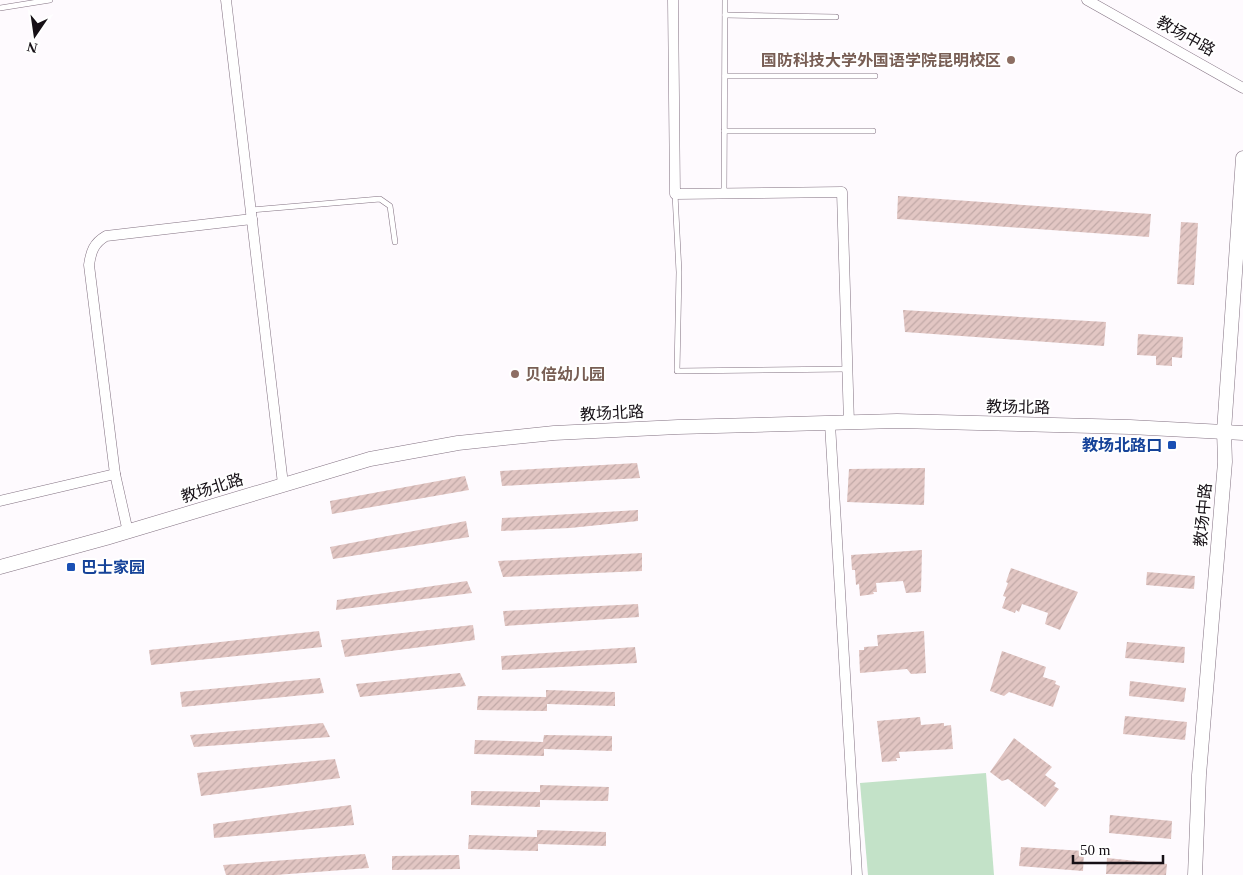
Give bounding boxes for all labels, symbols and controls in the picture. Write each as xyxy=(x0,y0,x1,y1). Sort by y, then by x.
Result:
north arrow xyxy=(10,10,60,60)
street label: 教场中路 xyxy=(1154,13,1218,59)
text: N xyxy=(26,39,39,56)
place label: 国防科技大学外国语学院昆明校区 xyxy=(761,51,1001,69)
marker: 国防科技大学外国语学院昆明校区 xyxy=(1005,54,1017,66)
place label: 贝倍幼儿园 xyxy=(525,365,605,383)
marker: 贝倍幼儿园 xyxy=(509,368,521,380)
street label: 教场北路 xyxy=(986,398,1050,416)
street label: 教场北路 xyxy=(580,403,644,423)
place label: 教场北路口 xyxy=(1082,437,1162,454)
marker: 教场北路口 xyxy=(1166,439,1178,451)
street label: 教场北路 xyxy=(179,471,245,505)
street label: 教场中路 xyxy=(1192,482,1214,548)
place label: 巴士家园 xyxy=(81,559,145,576)
marker: 巴士家园 xyxy=(65,561,77,573)
scale bar xyxy=(1073,832,1163,864)
text: 50 m xyxy=(1080,842,1111,858)

